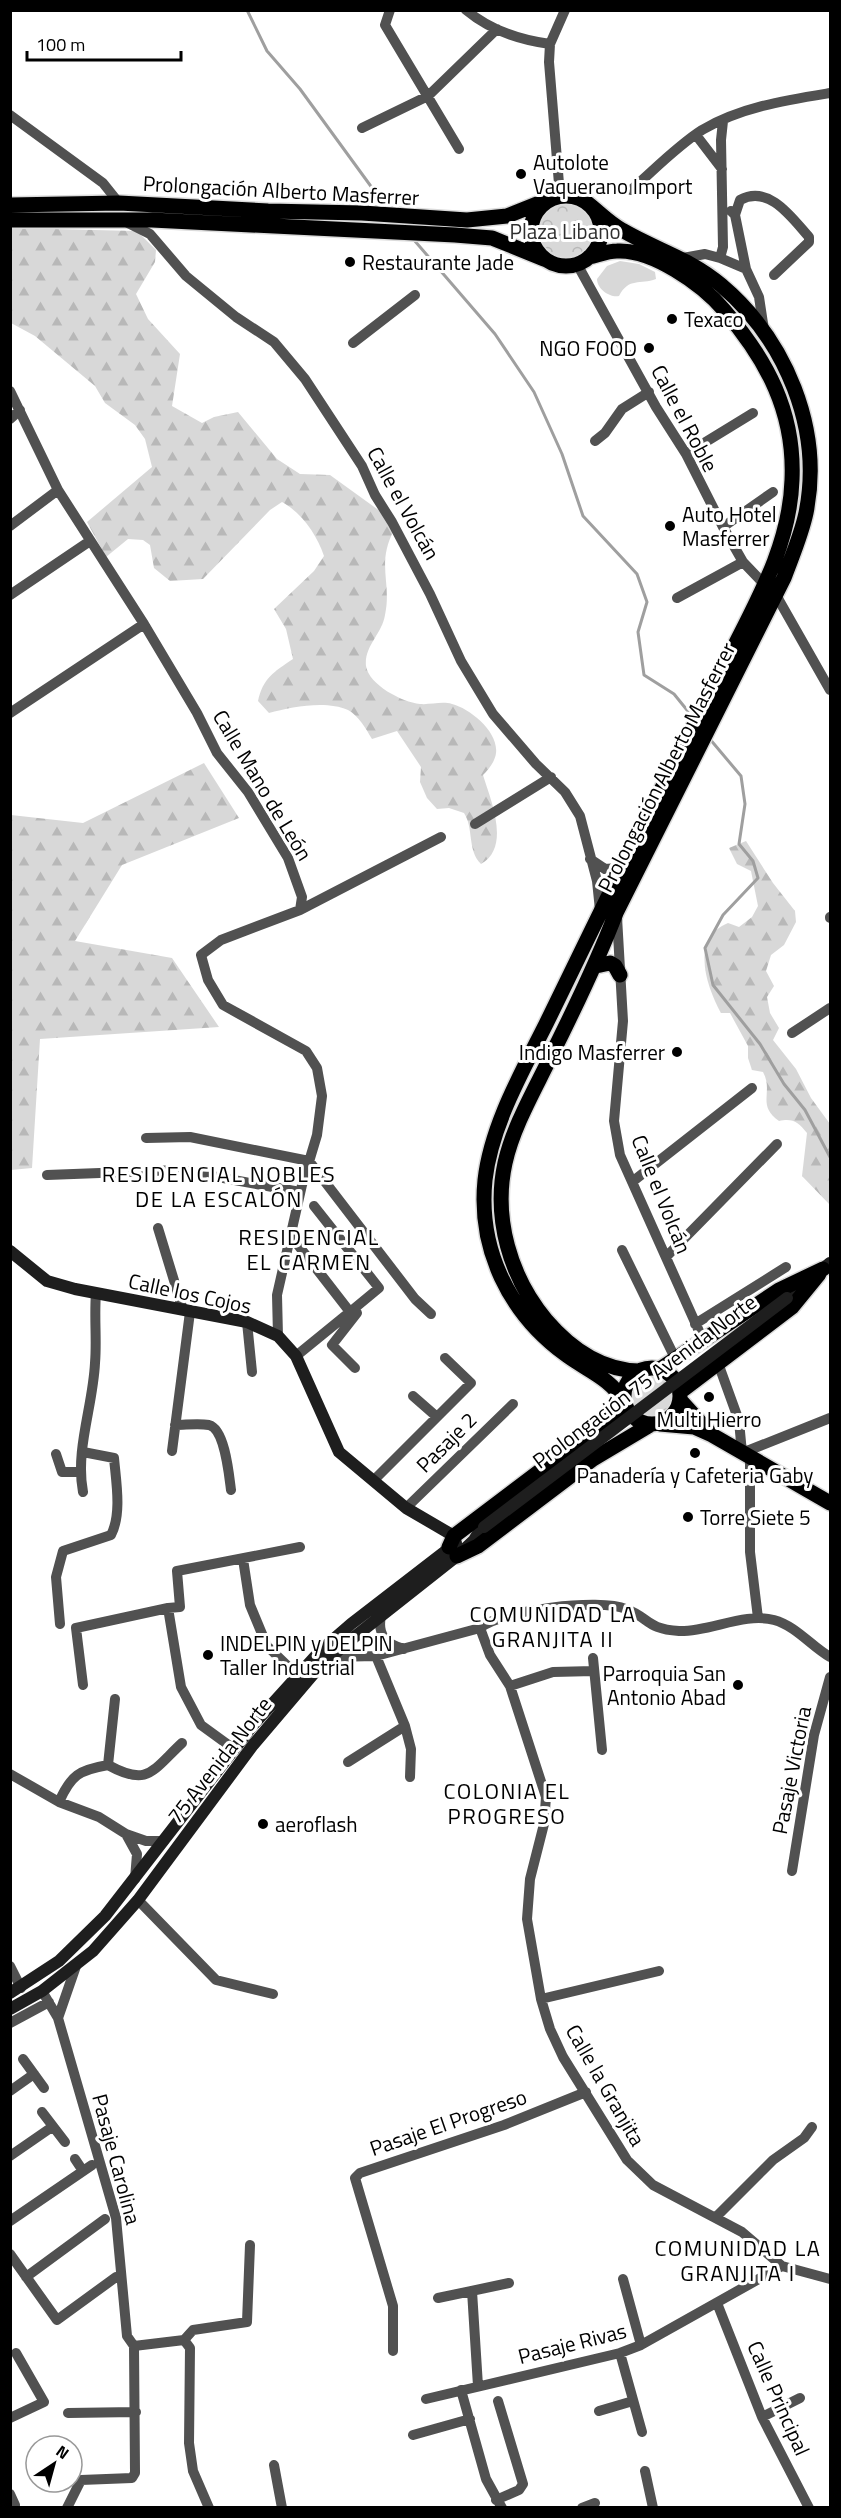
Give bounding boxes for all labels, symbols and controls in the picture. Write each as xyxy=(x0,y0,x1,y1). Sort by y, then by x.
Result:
scale bar xyxy=(27,24,182,62)
text: 100 m xyxy=(36,31,85,58)
place label: Autolote Vaquerano Import xyxy=(533,146,693,202)
street label: Prolongación Alberto Masferrer xyxy=(142,167,420,213)
marker: Autolote Vaquerano Import xyxy=(514,167,528,181)
park label: Plaza Libano xyxy=(509,215,621,247)
place label: Restaurante Jade xyxy=(362,246,514,278)
marker: Restaurante Jade xyxy=(343,255,357,269)
place label: Texaco xyxy=(684,303,744,335)
marker: Texaco xyxy=(665,312,679,326)
place label: NGO FOOD xyxy=(539,332,637,364)
marker: NGO FOOD xyxy=(642,341,656,355)
street label: Calle el Roble xyxy=(643,359,727,477)
street label: Calle el Volcán xyxy=(360,440,448,566)
place label: Auto Hotel Masferrer xyxy=(682,498,777,554)
marker: Auto Hotel Masferrer xyxy=(663,519,677,533)
street label: Prolongación Alberto Masferrer xyxy=(589,636,743,898)
street label: Calle Mano de León xyxy=(205,703,321,867)
place label: Indigo Masferrer xyxy=(519,1036,665,1068)
marker: Indigo Masferrer xyxy=(670,1045,684,1059)
street label: Calle el Volcán xyxy=(624,1130,700,1258)
district label: RESIDENCIAL NOBLES DE LA ESCALÓN xyxy=(102,1157,336,1216)
district label: RESIDENCIAL EL CARMEN xyxy=(238,1220,380,1279)
street label: Calle los Cojos xyxy=(126,1264,254,1322)
street label: Prolongación 75 Avenida Norte xyxy=(525,1286,763,1476)
marker: Multi Hierro xyxy=(702,1390,716,1404)
place label: Multi Hierro xyxy=(656,1403,762,1435)
street label: Pasaje 2 xyxy=(408,1404,484,1480)
marker: Panadería y Cafeteria Gaby xyxy=(688,1446,702,1460)
place label: Panadería y Cafeteria Gaby xyxy=(577,1459,813,1491)
place label: Torre Siete 5 xyxy=(700,1501,811,1533)
marker: Torre Siete 5 xyxy=(681,1510,695,1524)
district label: COMUNIDAD LA GRANJITA II xyxy=(470,1597,636,1656)
place label: INDELPIN y DELPIN Taller Industrial xyxy=(220,1627,393,1683)
marker: INDELPIN y DELPIN Taller Industrial xyxy=(201,1648,215,1662)
place label: Parroquia San Antonio Abad xyxy=(603,1657,726,1713)
marker: Parroquia San Antonio Abad xyxy=(731,1678,745,1692)
street label: 75 Avenida Norte xyxy=(159,1690,279,1830)
street label: Pasaje Victoria xyxy=(763,1703,819,1837)
district label: COLONIA EL PROGRESO xyxy=(444,1774,570,1833)
place label: aeroflash xyxy=(275,1808,358,1840)
marker: aeroflash xyxy=(256,1817,270,1831)
street label: Calle la Granjita xyxy=(558,2018,654,2152)
street label: Pasaje El Progreso xyxy=(365,2080,531,2164)
street label: Pasaje Carolina xyxy=(84,2090,150,2228)
district label: COMUNIDAD LA GRANJITA I xyxy=(655,2231,821,2290)
street label: Pasaje Rivas xyxy=(514,2314,630,2372)
street label: Calle Principal xyxy=(739,2335,819,2461)
north arrow xyxy=(24,2434,84,2494)
text: N xyxy=(51,2439,74,2465)

